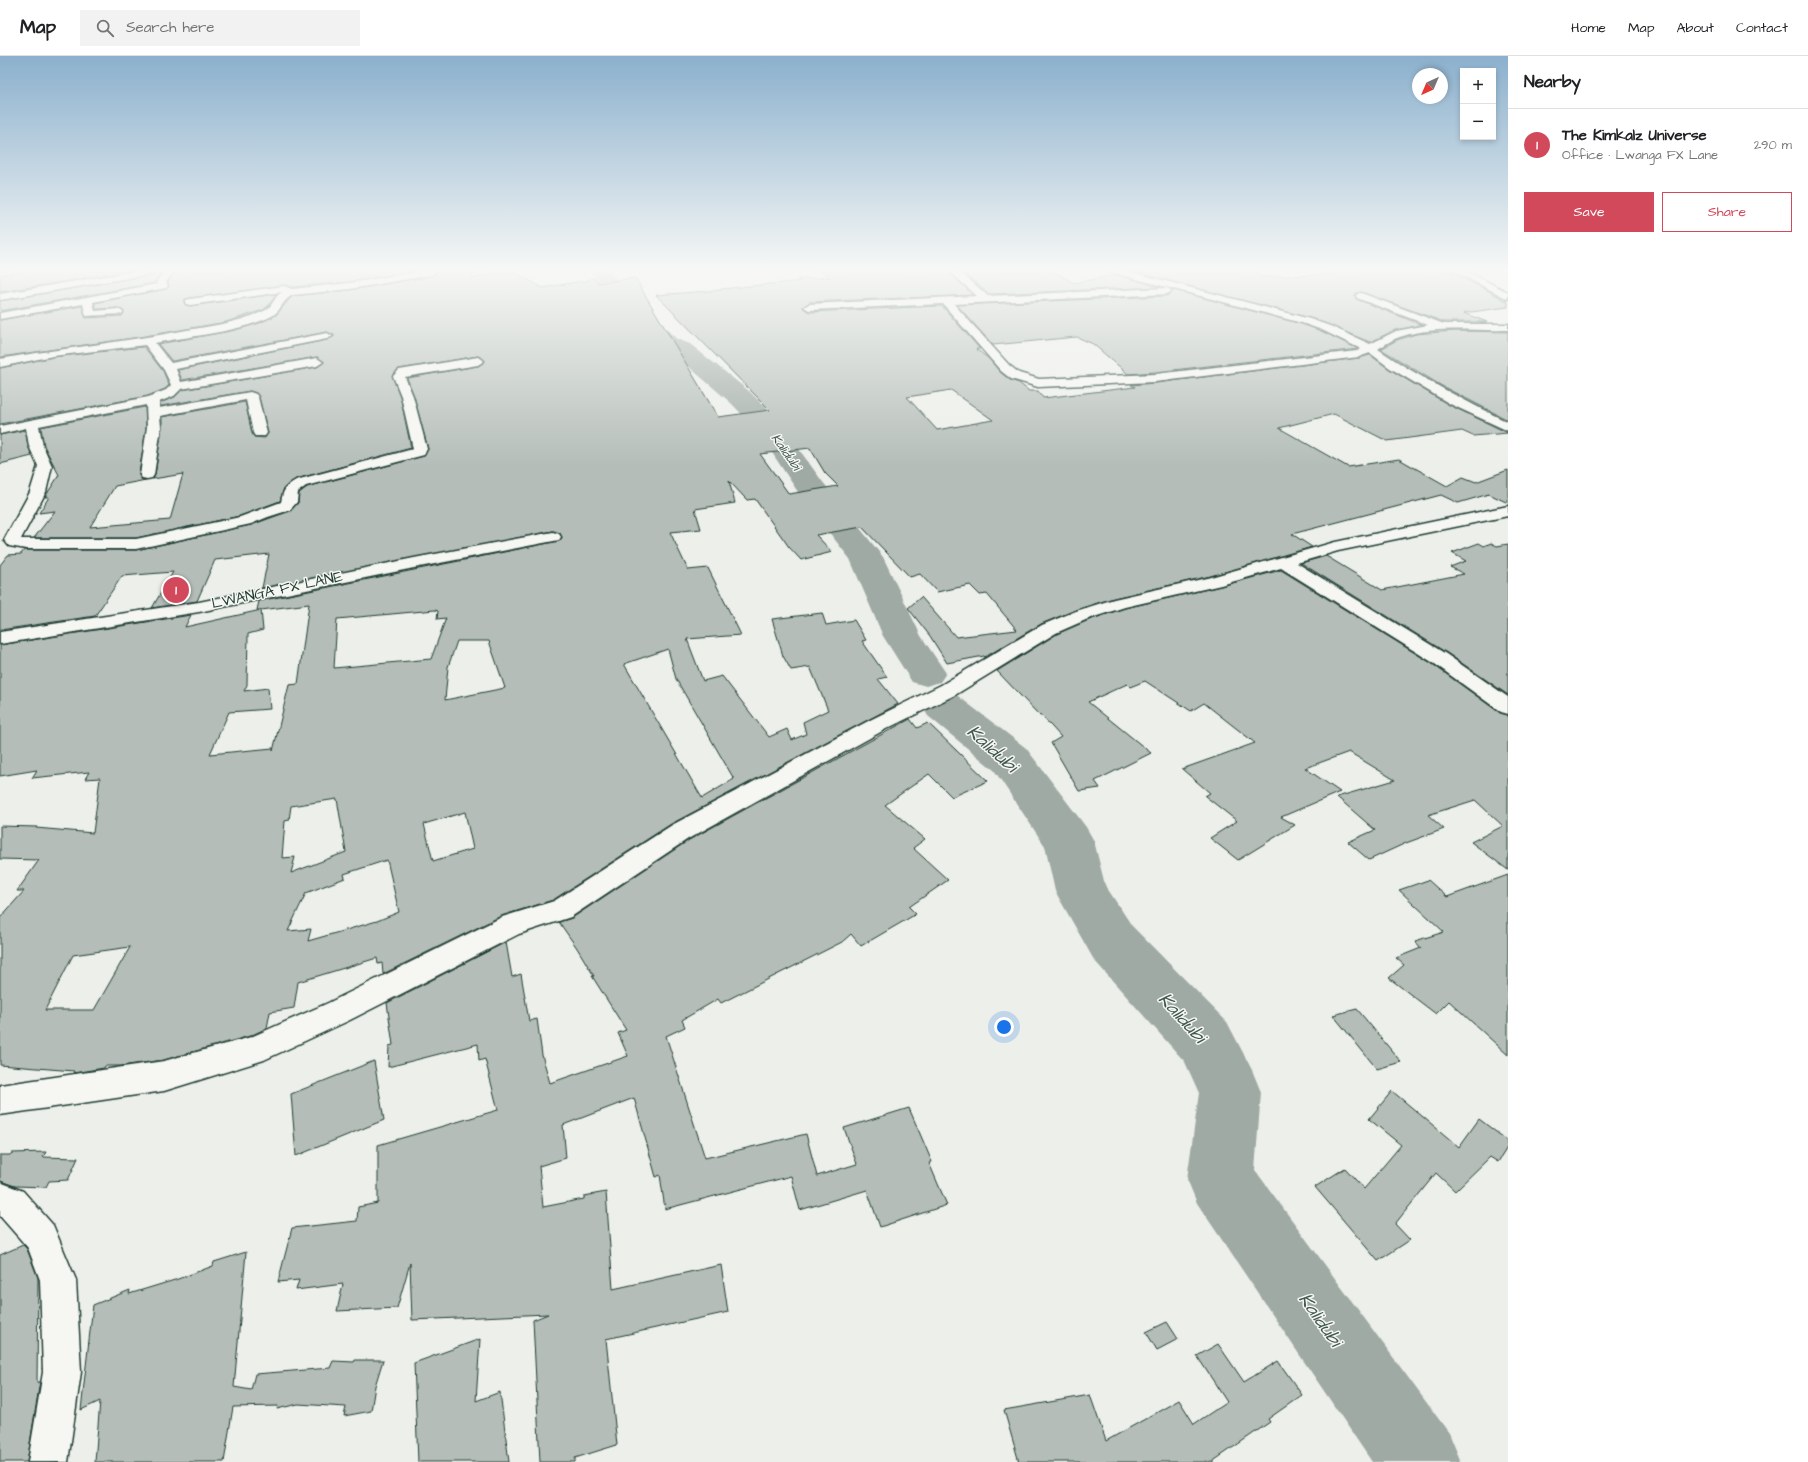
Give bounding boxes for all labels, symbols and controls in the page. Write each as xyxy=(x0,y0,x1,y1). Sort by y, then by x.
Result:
search box xyxy=(80,10,360,46)
text: Map xyxy=(20,14,56,41)
icon: search xyxy=(94,17,116,39)
text: Search here xyxy=(126,17,215,38)
text: Home xyxy=(1571,18,1606,38)
text: Map xyxy=(1628,18,1654,38)
text: About xyxy=(1676,18,1714,38)
text: Contact xyxy=(1736,18,1788,38)
north arrow xyxy=(1412,68,1448,104)
map controls xyxy=(1460,68,1496,140)
button: + xyxy=(1460,68,1496,104)
text: Nearby xyxy=(1524,70,1581,94)
button: − xyxy=(1460,104,1496,140)
text: The Kimkalz Universe xyxy=(1562,125,1707,146)
text: 1 xyxy=(1536,136,1538,154)
text: 290 m xyxy=(1754,136,1792,154)
text: Office · Lwanga FX Lane xyxy=(1562,146,1718,164)
button: Save xyxy=(1524,192,1654,232)
button: Share xyxy=(1662,192,1792,232)
water label: Kalidubi xyxy=(767,430,806,476)
street label: LWANGA FX LANE xyxy=(210,566,344,614)
pin: 1 xyxy=(163,575,189,605)
water label: Kalidubi xyxy=(961,719,1025,781)
water label: Kalidubi xyxy=(1152,987,1214,1051)
your location xyxy=(994,1017,1014,1037)
water label: Kalidubi xyxy=(1292,1288,1349,1354)

